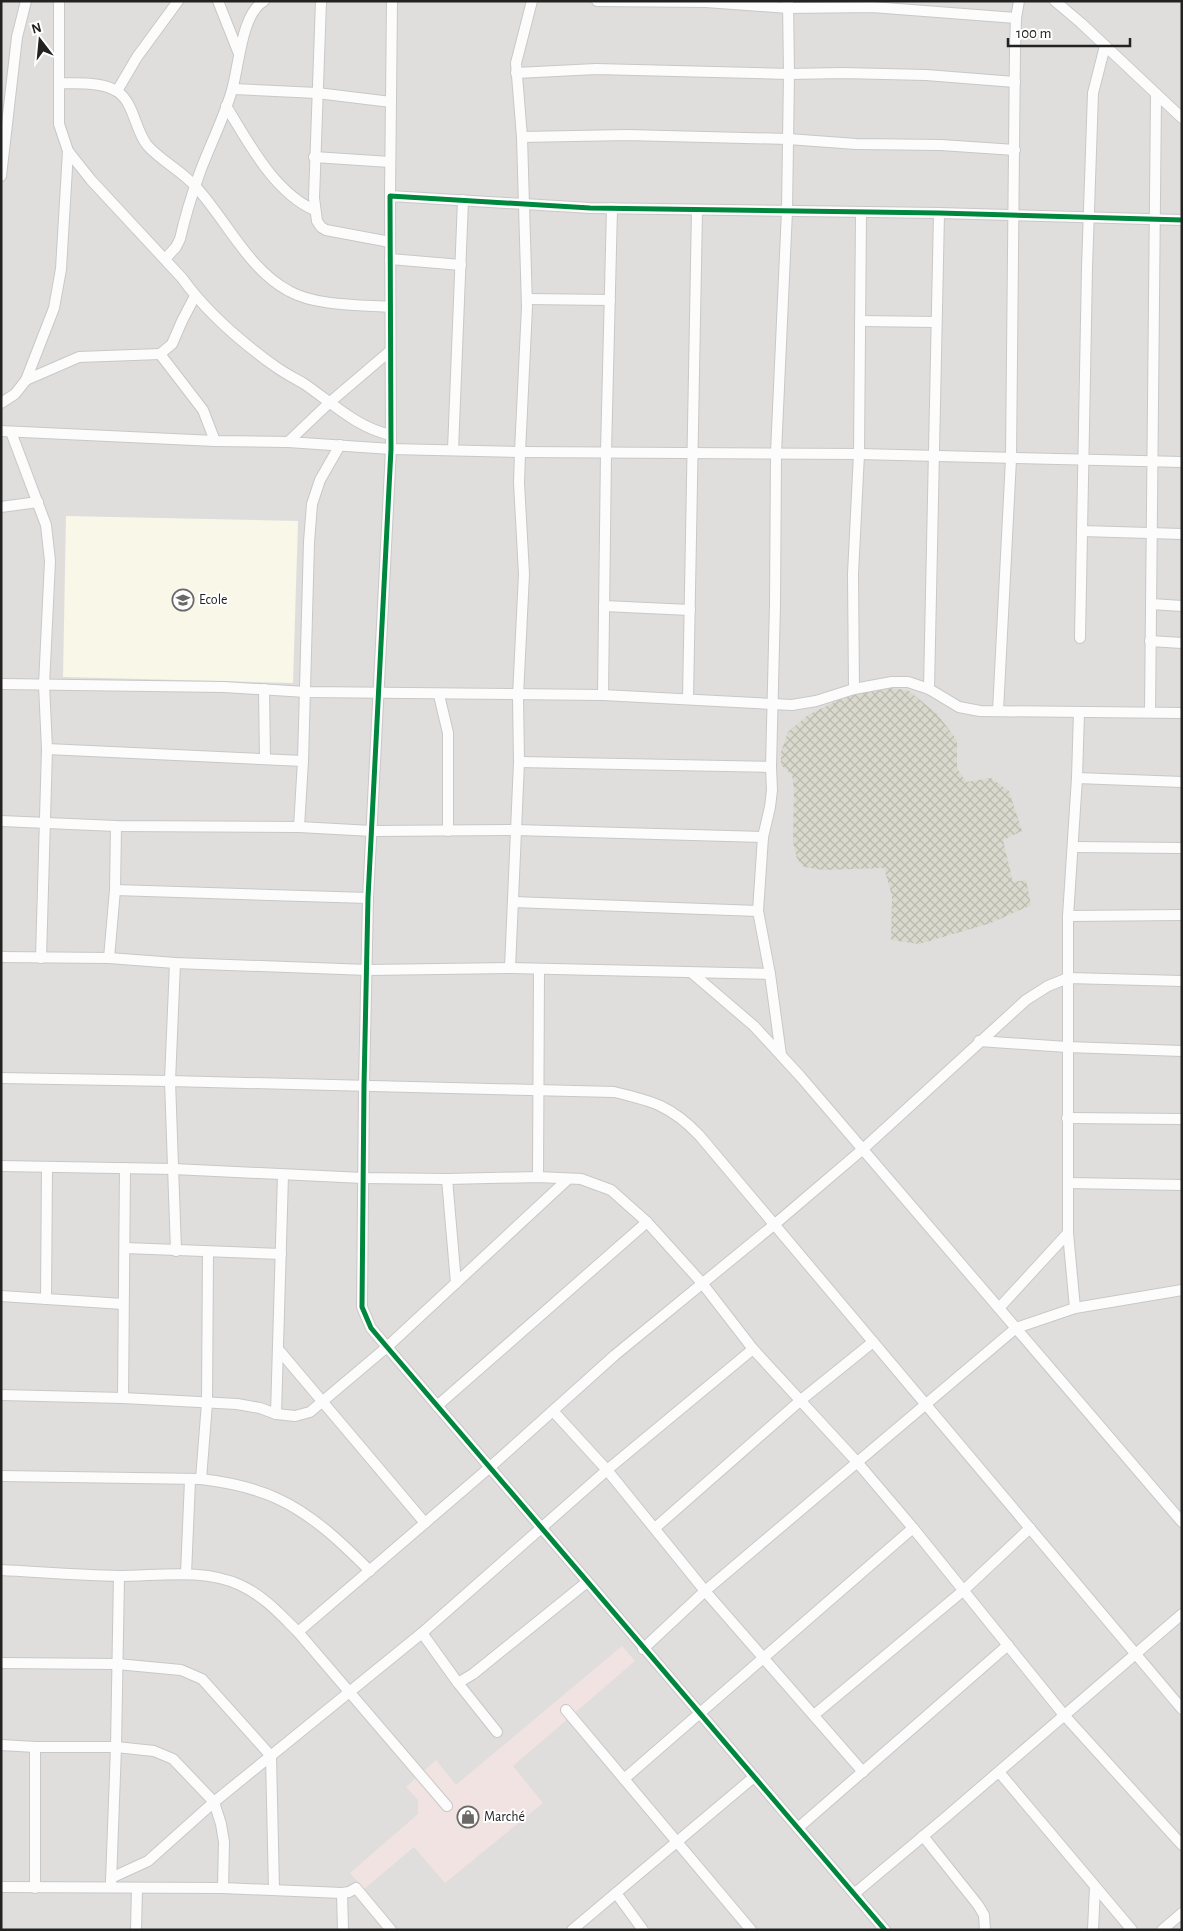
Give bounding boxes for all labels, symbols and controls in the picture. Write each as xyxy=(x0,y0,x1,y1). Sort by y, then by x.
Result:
north arrow xyxy=(15,15,65,65)
scale bar xyxy=(1008,15,1130,47)
text: N xyxy=(30,20,43,37)
text: 100 m xyxy=(1016,26,1051,41)
school or university icon: Ecole xyxy=(171,588,195,612)
place label: Ecole xyxy=(199,593,228,607)
shop icon: Marché xyxy=(456,1805,480,1829)
place label: Marché xyxy=(484,1810,525,1824)

